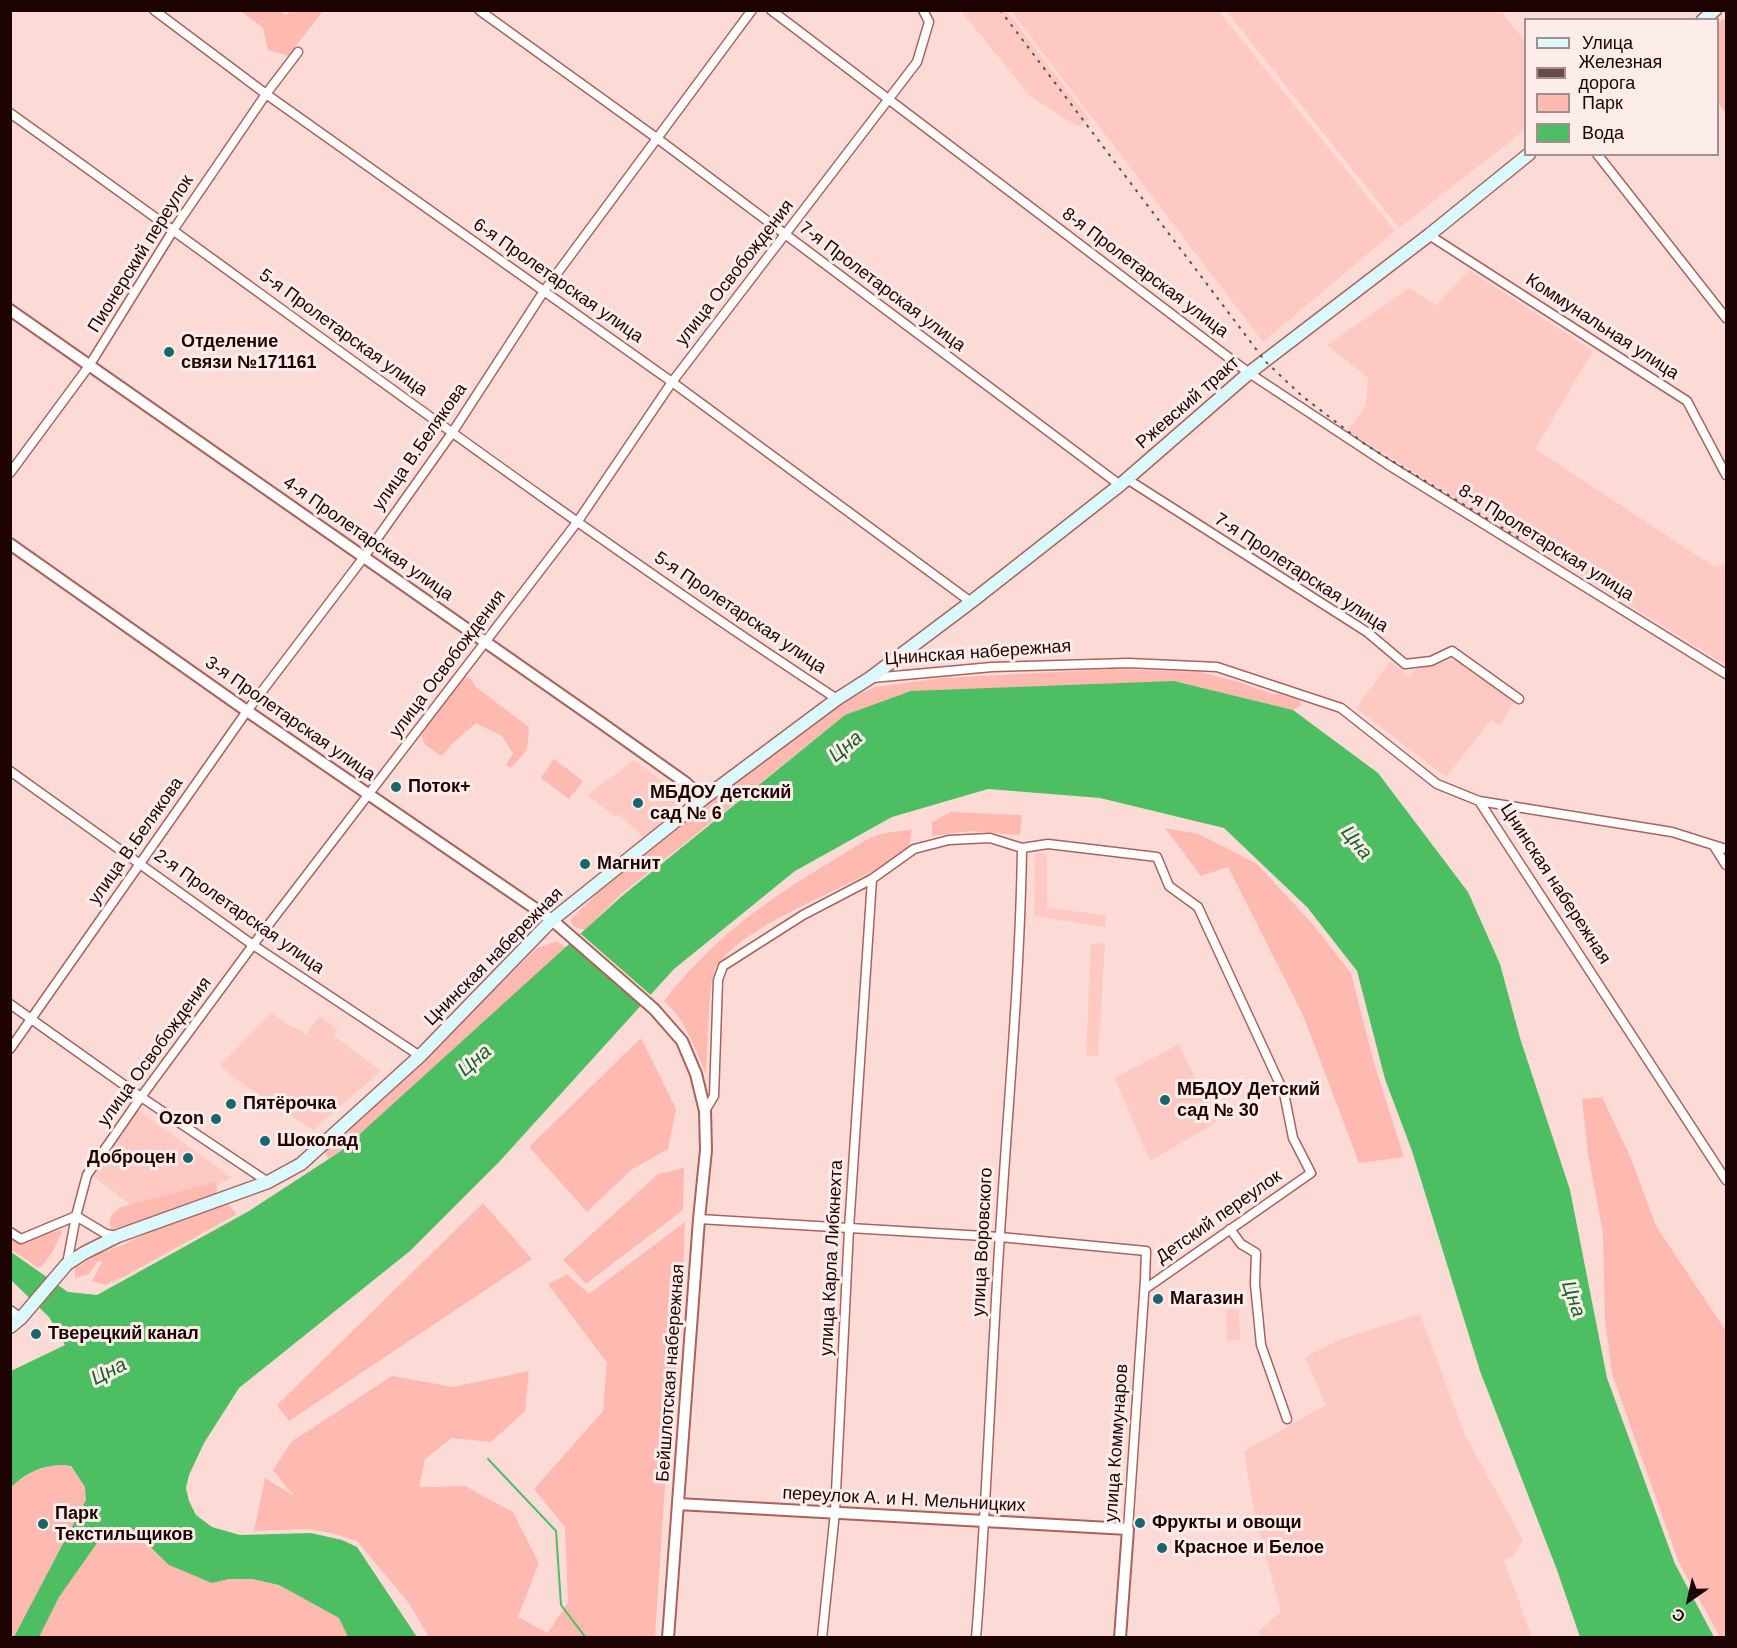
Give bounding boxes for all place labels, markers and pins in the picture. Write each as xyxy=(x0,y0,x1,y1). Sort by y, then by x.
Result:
place label: Отделение связи №171161 xyxy=(181,331,316,374)
marker: Отделение связи №171161 xyxy=(162,345,176,359)
place label: Поток+ xyxy=(408,776,471,798)
marker: Поток+ xyxy=(389,780,403,794)
place label: МБДОУ детский сад № 6 xyxy=(650,782,791,824)
marker: МБДОУ детский сад № 6 xyxy=(631,796,645,810)
place label: Магнит xyxy=(597,853,660,875)
marker: Магнит xyxy=(578,857,592,871)
place label: МБДОУ Детский сад № 30 xyxy=(1177,1079,1320,1122)
place label: Пятёрочка xyxy=(243,1093,336,1115)
marker: МБДОУ Детский сад № 30 xyxy=(1158,1093,1172,1107)
marker: Пятёрочка xyxy=(224,1097,238,1111)
place label: Ozon xyxy=(159,1108,204,1130)
marker: Ozon xyxy=(209,1112,223,1126)
place label: Шоколад xyxy=(277,1130,358,1152)
marker: Шоколад xyxy=(258,1134,272,1148)
place label: Доброцен xyxy=(87,1147,176,1169)
marker: Доброцен xyxy=(181,1151,195,1165)
place label: Магазин xyxy=(1170,1288,1244,1310)
marker: Магазин xyxy=(1151,1292,1165,1306)
place label: Тверецкий канал xyxy=(48,1323,199,1345)
marker: Тверецкий канал xyxy=(29,1327,43,1341)
place label: Парк Текстильщиков xyxy=(55,1503,193,1546)
place label: Фрукты и овощи xyxy=(1152,1512,1301,1534)
marker: Фрукты и овощи xyxy=(1133,1516,1147,1530)
marker: Парк Текстильщиков xyxy=(36,1517,50,1531)
place label: Красное и Белое xyxy=(1174,1537,1324,1559)
marker: Красное и Белое xyxy=(1155,1541,1169,1555)

